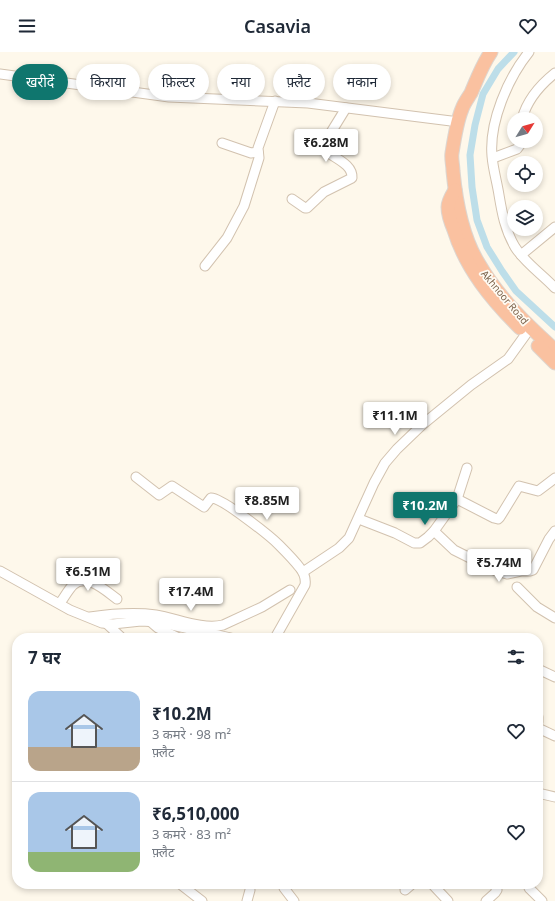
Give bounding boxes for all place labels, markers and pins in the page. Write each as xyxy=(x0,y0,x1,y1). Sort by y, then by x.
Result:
pin: ₹6.28M xyxy=(293,129,359,163)
pin: ₹11.1M xyxy=(362,402,428,436)
pin: ₹8.85M xyxy=(234,487,300,521)
pin: ₹10.2M xyxy=(392,492,458,526)
pin: ₹5.74M xyxy=(466,549,532,583)
pin: ₹6.51M xyxy=(55,558,121,592)
pin: ₹17.4M xyxy=(158,578,224,612)

